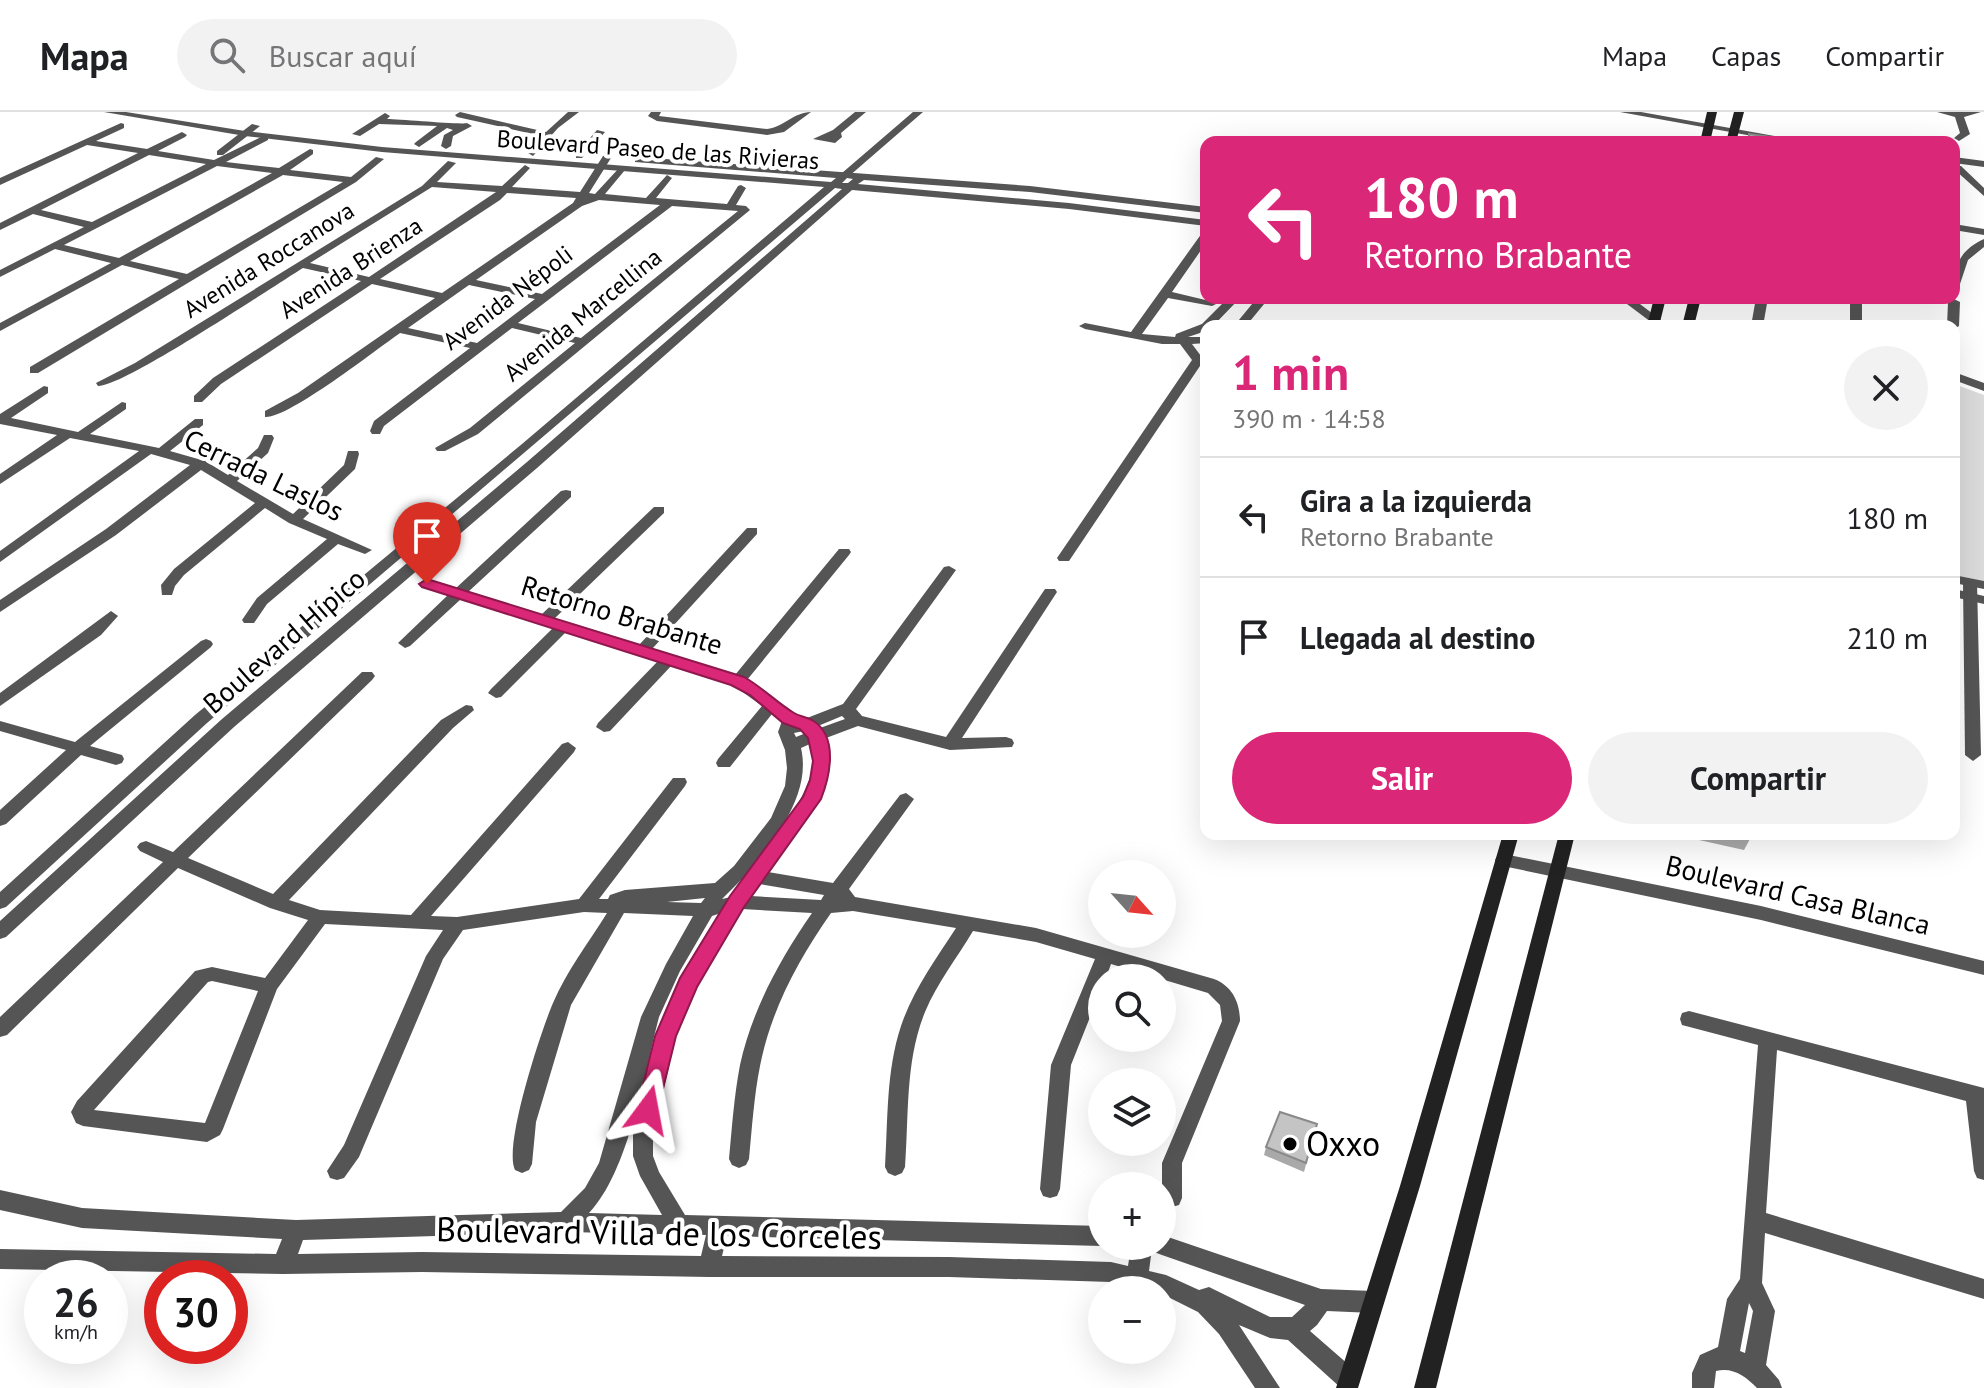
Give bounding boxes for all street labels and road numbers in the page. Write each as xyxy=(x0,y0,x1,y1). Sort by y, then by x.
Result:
street label: Boulevard Paseo de las Rivieras xyxy=(496,123,820,176)
street label: Avenida Roccanova xyxy=(178,195,360,325)
street label: Avenida Brienza xyxy=(273,210,428,325)
street label: Avenida Népoli xyxy=(436,239,579,357)
street label: Avenida Marcellina xyxy=(497,241,668,388)
street label: Cerrada Laslos xyxy=(178,420,350,529)
street label: Boulevard Hípico xyxy=(195,560,373,721)
street label: Retorno Brabante xyxy=(517,566,727,663)
street label: Boulevard Casa Blanca xyxy=(1662,846,1934,943)
street label: Boulevard Villa de los Corceles xyxy=(436,1206,882,1258)

